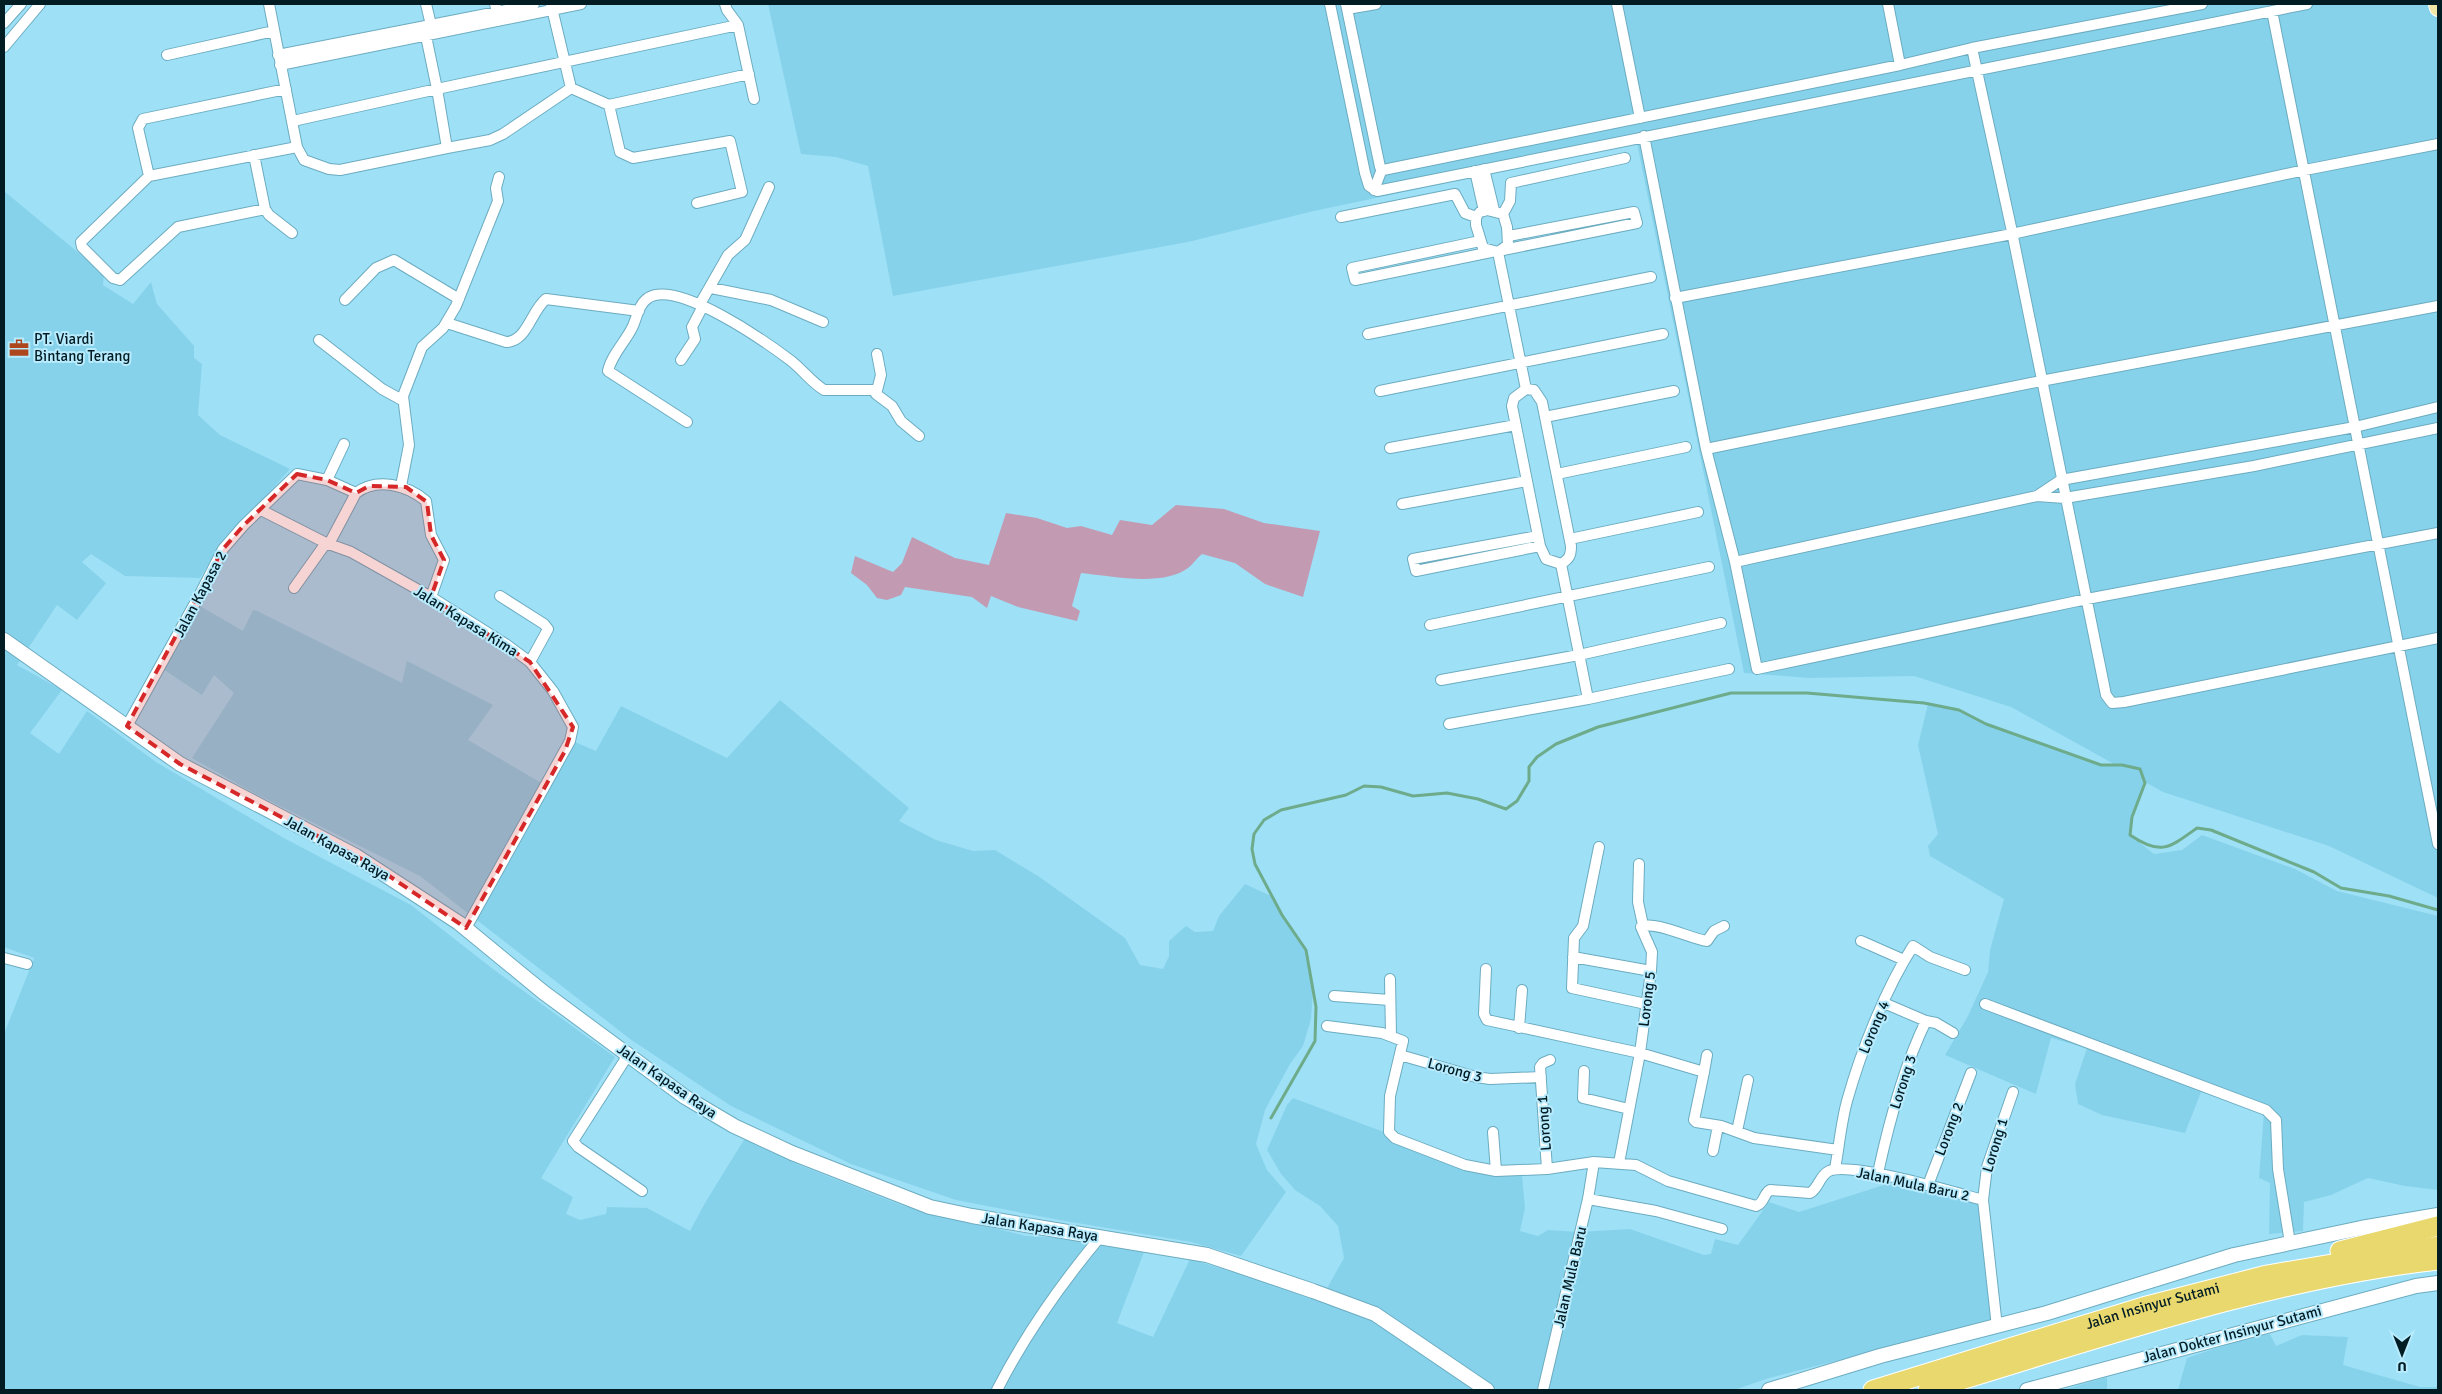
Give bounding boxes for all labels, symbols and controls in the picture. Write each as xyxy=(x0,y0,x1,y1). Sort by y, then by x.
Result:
place label: PT. Viardi Bintang Terang xyxy=(34,330,130,365)
office icon: PT. Viardi Bintang Terang xyxy=(8,337,30,359)
street label: Jalan Kapasa 2 xyxy=(170,548,230,640)
street label: Jalan Kapasa Kima xyxy=(411,582,521,660)
street label: Jalan Kapasa Raya xyxy=(281,812,393,884)
street label: Lorong 5 xyxy=(1635,970,1659,1028)
street label: Lorong 4 xyxy=(1855,998,1893,1056)
street label: Jalan Kapasa Raya xyxy=(614,1040,720,1122)
street label: Lorong 3 xyxy=(1886,1053,1920,1111)
street label: Lorong 3 xyxy=(1426,1054,1484,1086)
street label: Lorong 1 xyxy=(1533,1095,1555,1151)
street label: Lorong 2 xyxy=(1931,1100,1967,1158)
street label: Lorong 1 xyxy=(1978,1116,2012,1174)
street label: Jalan Mula Baru 2 xyxy=(1855,1163,1971,1205)
street label: Jalan Kapasa Raya xyxy=(980,1209,1100,1245)
street label: Jalan Mula Baru xyxy=(1550,1225,1590,1329)
street label: Jalan Insinyur Sutami xyxy=(2083,1279,2221,1333)
street label: Jalan Dokter Insinyur Sutami xyxy=(2141,1301,2323,1367)
north arrow xyxy=(2377,1329,2427,1379)
text: U xyxy=(2397,1358,2407,1375)

